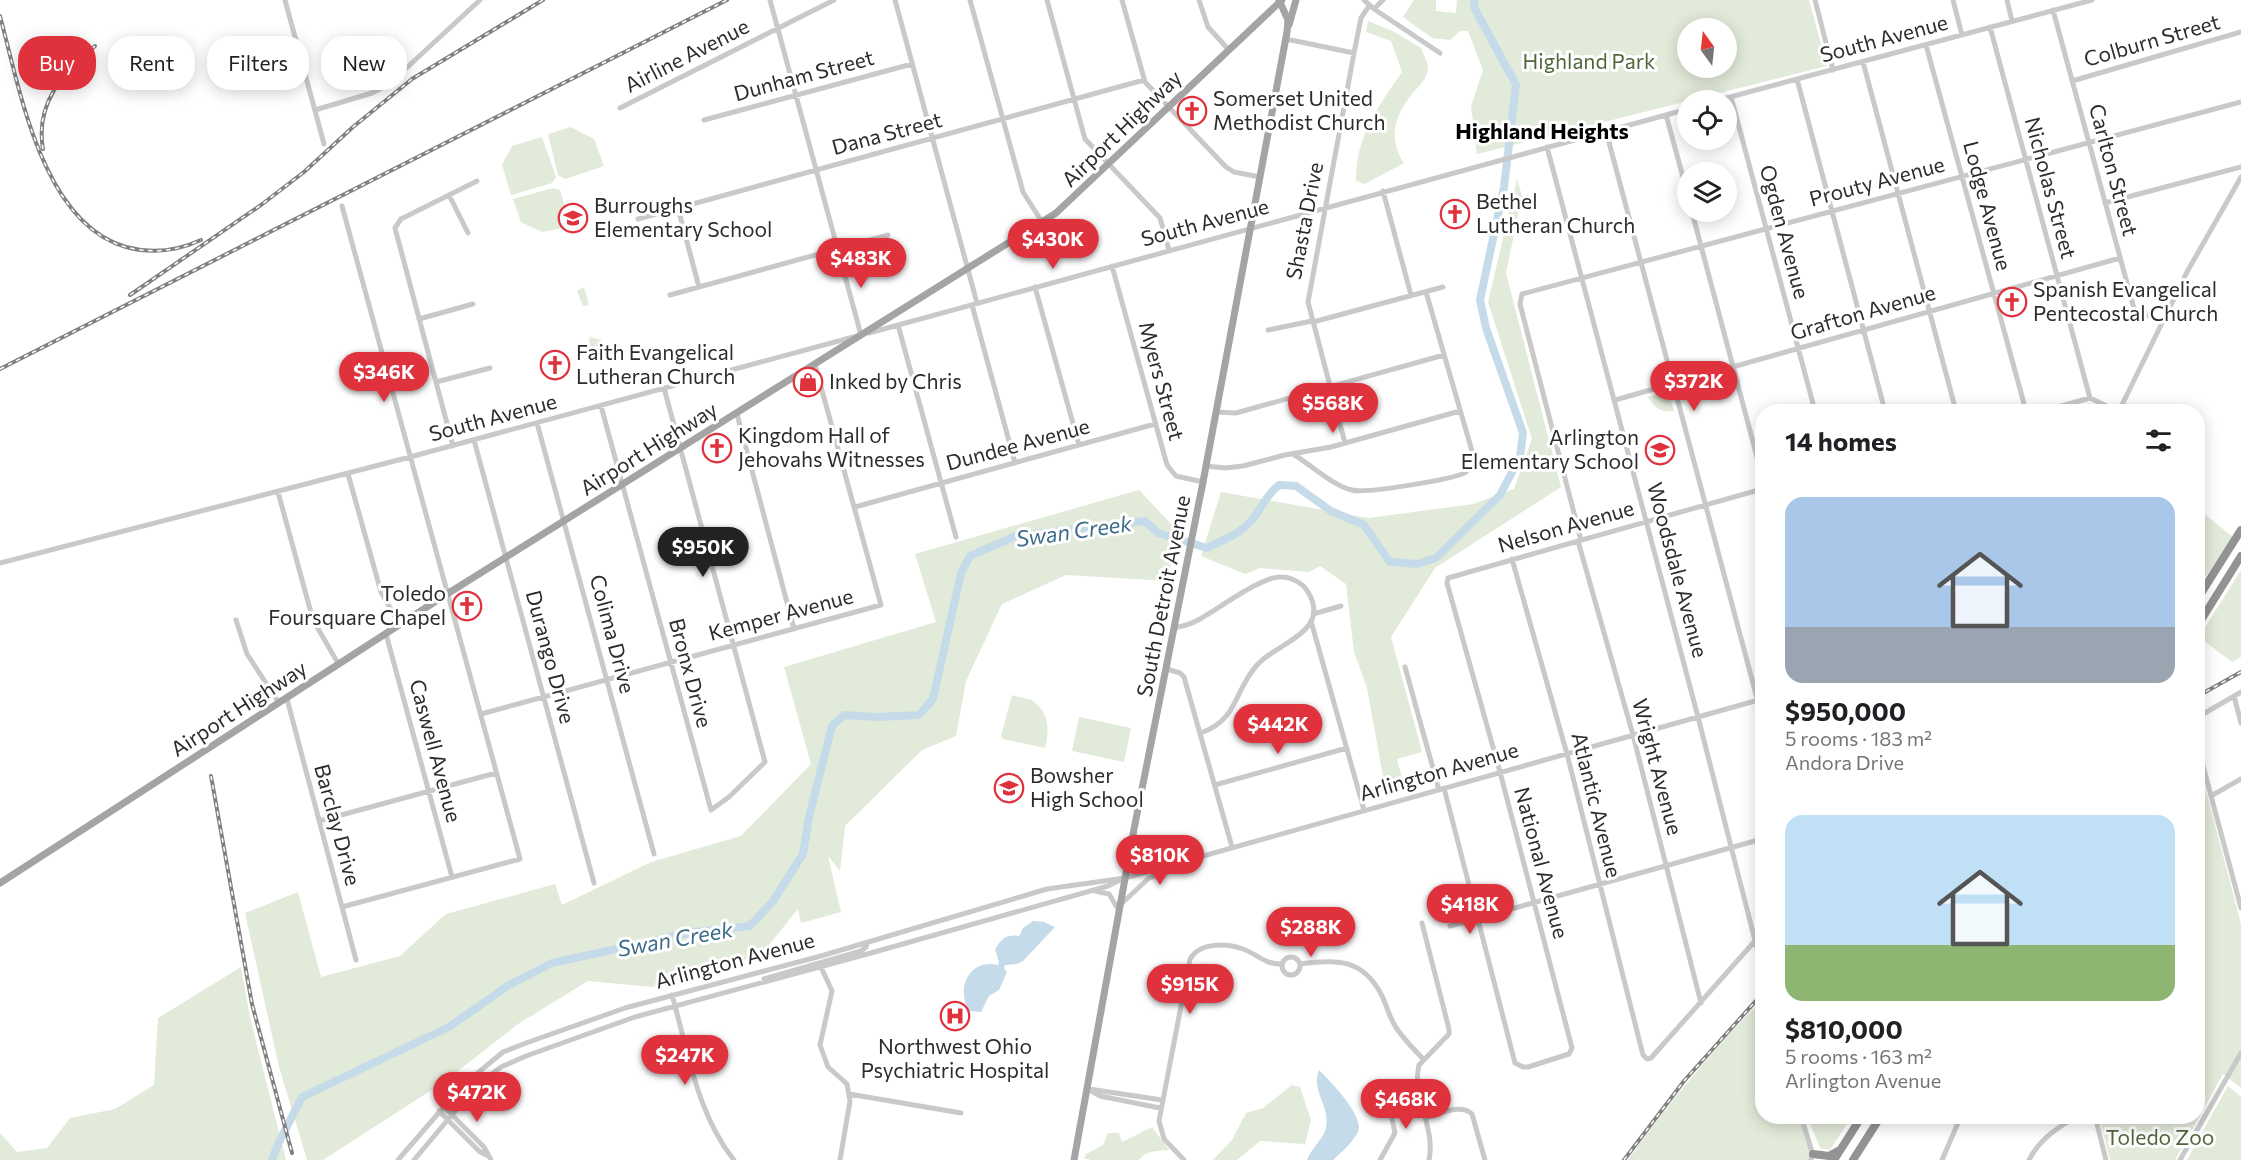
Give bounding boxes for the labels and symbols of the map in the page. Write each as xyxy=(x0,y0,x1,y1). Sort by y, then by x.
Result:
street label: South Avenue xyxy=(1817,8,1950,67)
street label: Colburn Street xyxy=(2081,8,2222,71)
street label: Airline Avenue xyxy=(620,13,753,97)
north arrow xyxy=(1677,18,1737,78)
street label: Dunham Street xyxy=(731,44,876,105)
park label: Highland Park xyxy=(1523,48,1655,73)
street label: Airport Highway xyxy=(1056,64,1186,191)
place label: Somerset United Methodist Church xyxy=(1213,85,1385,134)
church icon: Somerset United Methodist Church xyxy=(1176,95,1208,127)
street label: Carlton Street xyxy=(2085,101,2144,238)
street label: Dana Street xyxy=(829,106,944,159)
street label: Nicholas Street xyxy=(2021,114,2082,261)
district label: Highland Heights xyxy=(1455,117,1629,144)
street label: Lodge Avenue xyxy=(1959,138,2018,273)
street label: Prouty Avenue xyxy=(1806,150,1947,211)
street label: Shasta Drive xyxy=(1280,160,1327,282)
street label: Ogden Avenue xyxy=(1756,162,1815,301)
place label: Bethel Lutheran Church xyxy=(1476,188,1635,237)
place label: Burroughs Elementary School xyxy=(594,192,772,241)
street label: South Avenue xyxy=(1138,192,1271,251)
church icon: Bethel Lutheran Church xyxy=(1439,198,1471,230)
school or university icon: Burroughs Elementary School xyxy=(557,202,589,234)
pin: $430K xyxy=(1011,219,1095,270)
pin: $483K xyxy=(819,238,903,289)
place label: Spanish Evangelical Pentecostal Church xyxy=(2033,276,2218,325)
street label: Grafton Avenue xyxy=(1787,279,1938,344)
church icon: Spanish Evangelical Pentecostal Church xyxy=(1996,286,2028,318)
street label: Myers Street xyxy=(1135,318,1190,443)
place label: Faith Evangelical Lutheran Church xyxy=(576,339,735,388)
church icon: Faith Evangelical Lutheran Church xyxy=(539,349,571,381)
pin: $346K xyxy=(342,352,426,403)
pin: $372K xyxy=(1652,361,1736,412)
shop icon: Inked by Chris xyxy=(792,366,824,398)
place label: Inked by Chris xyxy=(829,368,962,393)
pin: $568K xyxy=(1291,383,1375,434)
street label: South Avenue xyxy=(426,387,559,446)
street label: Airport Highway xyxy=(575,396,721,500)
street label: Dundee Avenue xyxy=(943,412,1092,475)
place label: Kingdom Hall of Jehovahs Witnesses xyxy=(738,422,925,471)
place label: Arlington Elementary School xyxy=(1461,424,1639,473)
church icon: Kingdom Hall of Jehovahs Witnesses xyxy=(701,432,733,464)
school or university icon: Arlington Elementary School xyxy=(1644,434,1676,466)
street label: Woodsdale Avenue xyxy=(1643,479,1714,660)
street label: South Detroit Avenue xyxy=(1131,493,1194,699)
street label: Nelson Avenue xyxy=(1495,494,1637,557)
water label: Swan Creek xyxy=(1014,509,1135,552)
pin: $950K xyxy=(661,527,745,578)
street label: Colima Drive xyxy=(586,572,641,696)
place label: Toledo Foursquare Chapel xyxy=(268,580,446,629)
street label: Kemper Avenue xyxy=(706,582,856,645)
street label: Durango Drive xyxy=(522,587,581,726)
church icon: Toledo Foursquare Chapel xyxy=(451,590,483,622)
street label: Bronx Drive xyxy=(665,615,718,730)
street label: Airport Highway xyxy=(166,654,311,761)
street label: Caswell Avenue xyxy=(405,676,468,825)
street label: Wright Avenue xyxy=(1628,696,1689,838)
pin: $442K xyxy=(1236,704,1320,755)
street label: Atlantic Avenue xyxy=(1567,729,1628,880)
street label: Arlington Avenue xyxy=(1356,736,1521,805)
street label: Barclay Drive xyxy=(310,761,367,888)
place label: Bowsher High School xyxy=(1030,762,1144,811)
school or university icon: Bowsher High School xyxy=(993,772,1025,804)
street label: National Avenue xyxy=(1510,784,1575,941)
pin: $810K xyxy=(1118,835,1202,886)
pin: $418K xyxy=(1428,884,1512,935)
pin: $288K xyxy=(1269,907,1353,958)
water label: Swan Creek xyxy=(615,915,736,962)
street label: Arlington Avenue xyxy=(652,926,817,993)
pin: $915K xyxy=(1148,964,1232,1015)
hospital icon: Northwest Ohio Psychiatric Hospital xyxy=(939,1000,971,1032)
place label: Northwest Ohio Psychiatric Hospital xyxy=(861,1033,1049,1082)
pin: $247K xyxy=(643,1035,727,1086)
pin: $472K xyxy=(435,1072,519,1123)
pin: $468K xyxy=(1364,1079,1448,1130)
park label: Toledo Zoo xyxy=(2106,1124,2214,1149)

